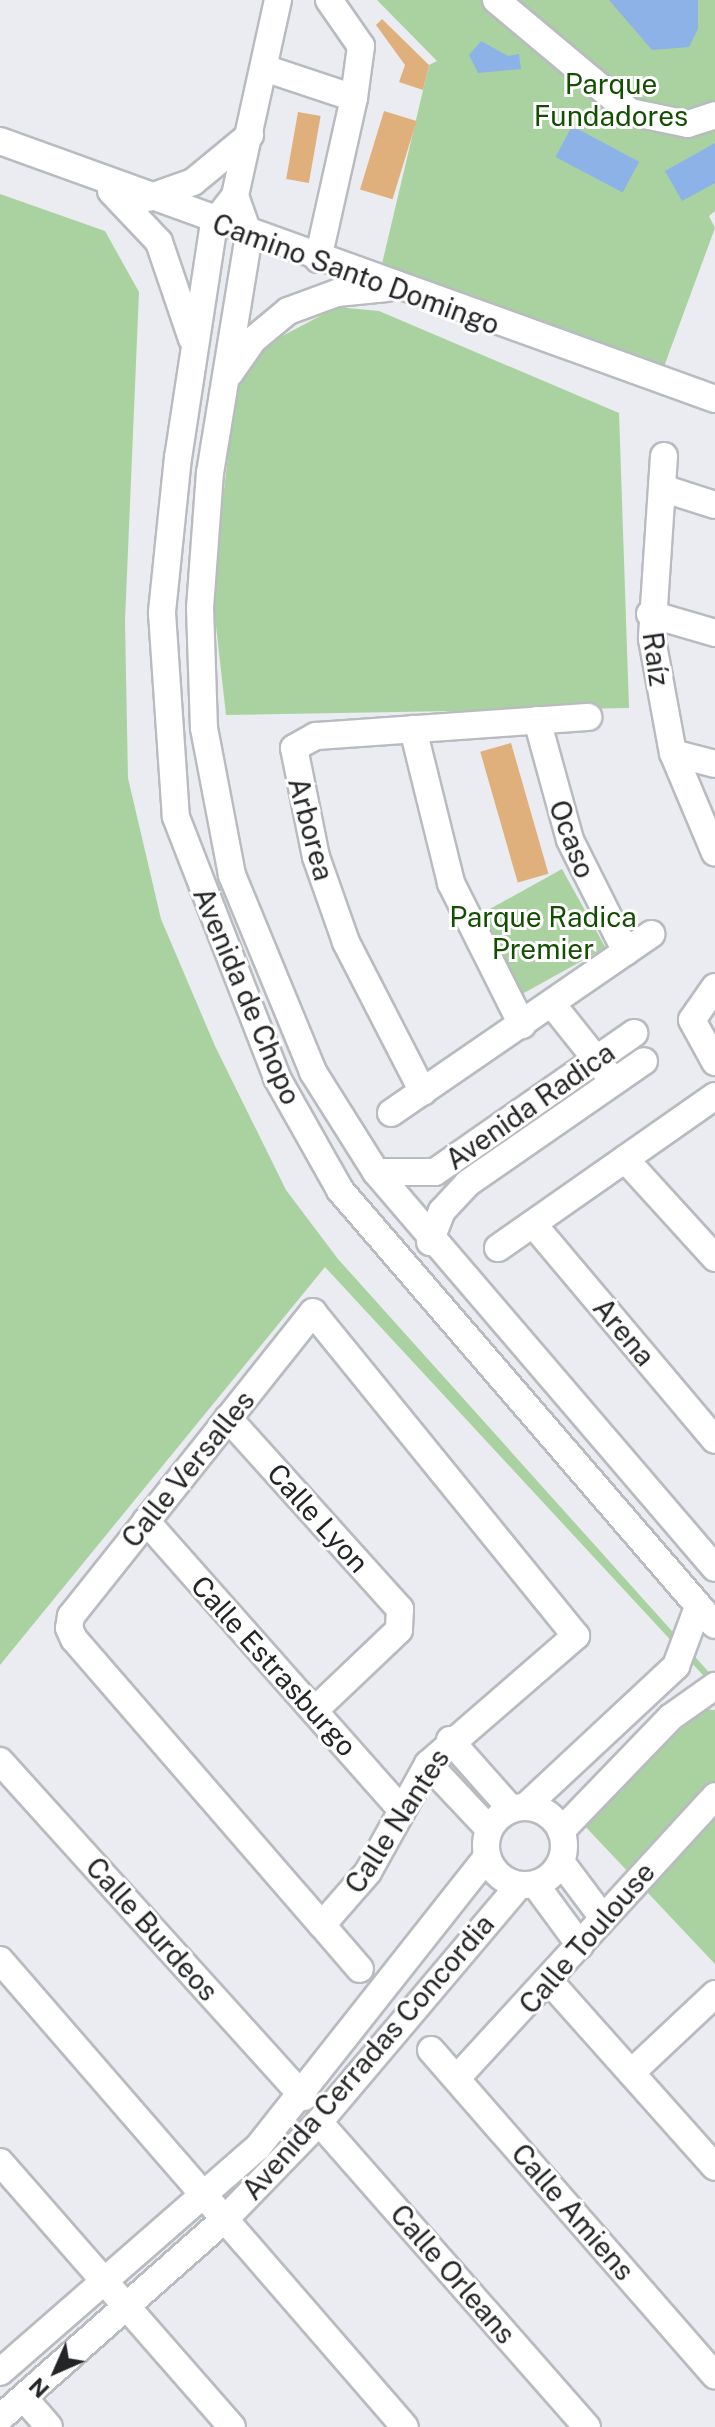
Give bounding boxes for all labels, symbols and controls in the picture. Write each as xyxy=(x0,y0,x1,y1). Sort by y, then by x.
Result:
park label: Parque Fundadores xyxy=(534,67,688,133)
street label: Camino Santo Domingo xyxy=(208,206,504,342)
street label: Raíz xyxy=(636,630,676,688)
street label: Arborea xyxy=(281,774,341,884)
street label: Ocaso xyxy=(542,795,602,883)
street label: Avenida de Chopo xyxy=(186,882,308,1110)
park label: Parque Radica Premier xyxy=(449,900,637,966)
street label: Avenida Radica xyxy=(439,1035,621,1177)
street label: Arena xyxy=(586,1291,662,1373)
street label: Calle Versalles xyxy=(114,1383,262,1555)
street label: Calle Lyon xyxy=(260,1457,376,1579)
street label: Calle Estrasburgo xyxy=(184,1569,364,1763)
street label: Calle Nantes xyxy=(338,1742,456,1900)
street label: Calle Burdeos xyxy=(79,1850,225,2008)
street label: Calle Toulouse xyxy=(512,1855,662,2021)
street label: Avenida Cerradas Concordia xyxy=(235,1907,501,2207)
street label: Calle Amiens xyxy=(505,2137,641,2287)
street label: Calle Orleans xyxy=(383,2198,523,2350)
north arrow xyxy=(16,2331,96,2411)
text: N xyxy=(24,2373,54,2403)

